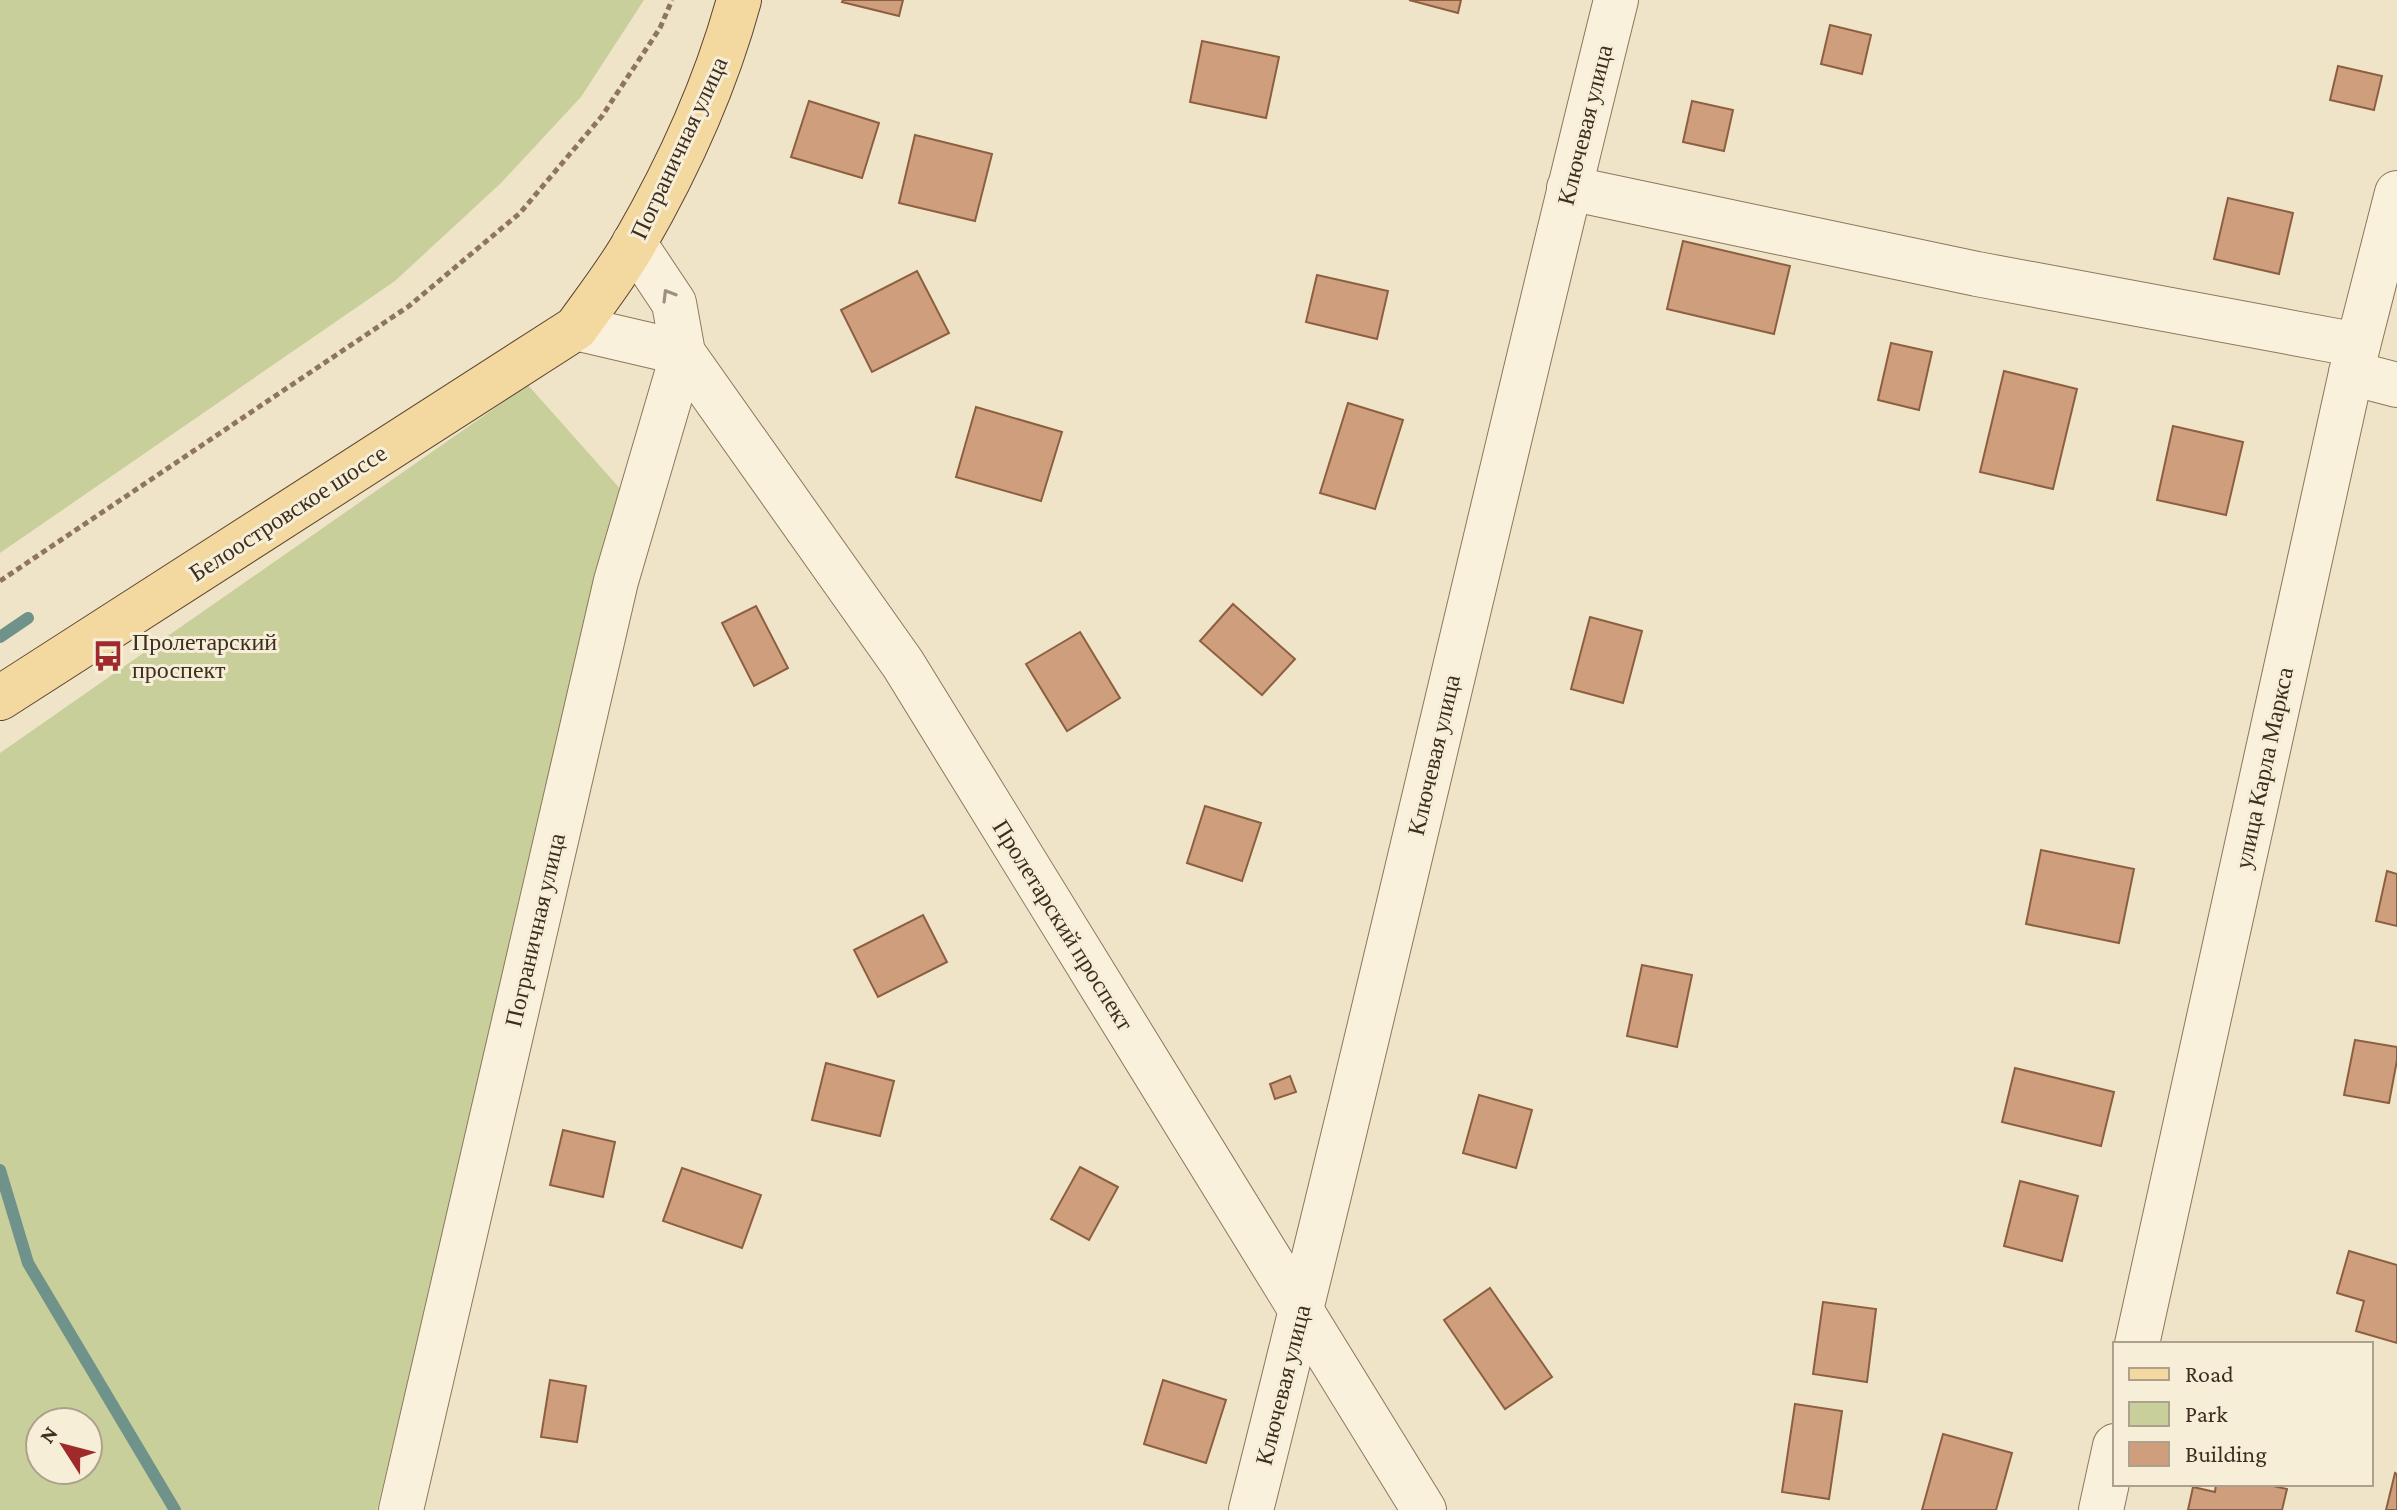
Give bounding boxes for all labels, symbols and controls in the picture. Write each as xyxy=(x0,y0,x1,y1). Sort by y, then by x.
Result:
street label: Ключевая улица xyxy=(1552,42,1618,208)
street label: Пограничная улица xyxy=(624,52,733,243)
one-way arrow xyxy=(662,289,678,304)
street label: Белоостровское шоссе xyxy=(184,439,391,586)
place label: Пролетарский проспект xyxy=(132,628,277,683)
bus stop icon: Пролетарский проспект xyxy=(91,639,125,673)
street label: улица Карла Маркса xyxy=(2229,664,2298,871)
street label: Ключевая улица xyxy=(1402,672,1465,838)
street label: Пролетарский проспект xyxy=(988,815,1140,1035)
street label: Пограничная улица xyxy=(499,830,570,1029)
street label: Ключевая улица xyxy=(1250,1302,1316,1468)
legend xyxy=(2113,1342,2373,1486)
text: Road xyxy=(2185,1360,2234,1387)
text: Park xyxy=(2185,1400,2228,1427)
north arrow xyxy=(24,1406,104,1486)
text: N xyxy=(34,1421,63,1448)
text: Building xyxy=(2185,1440,2267,1467)

